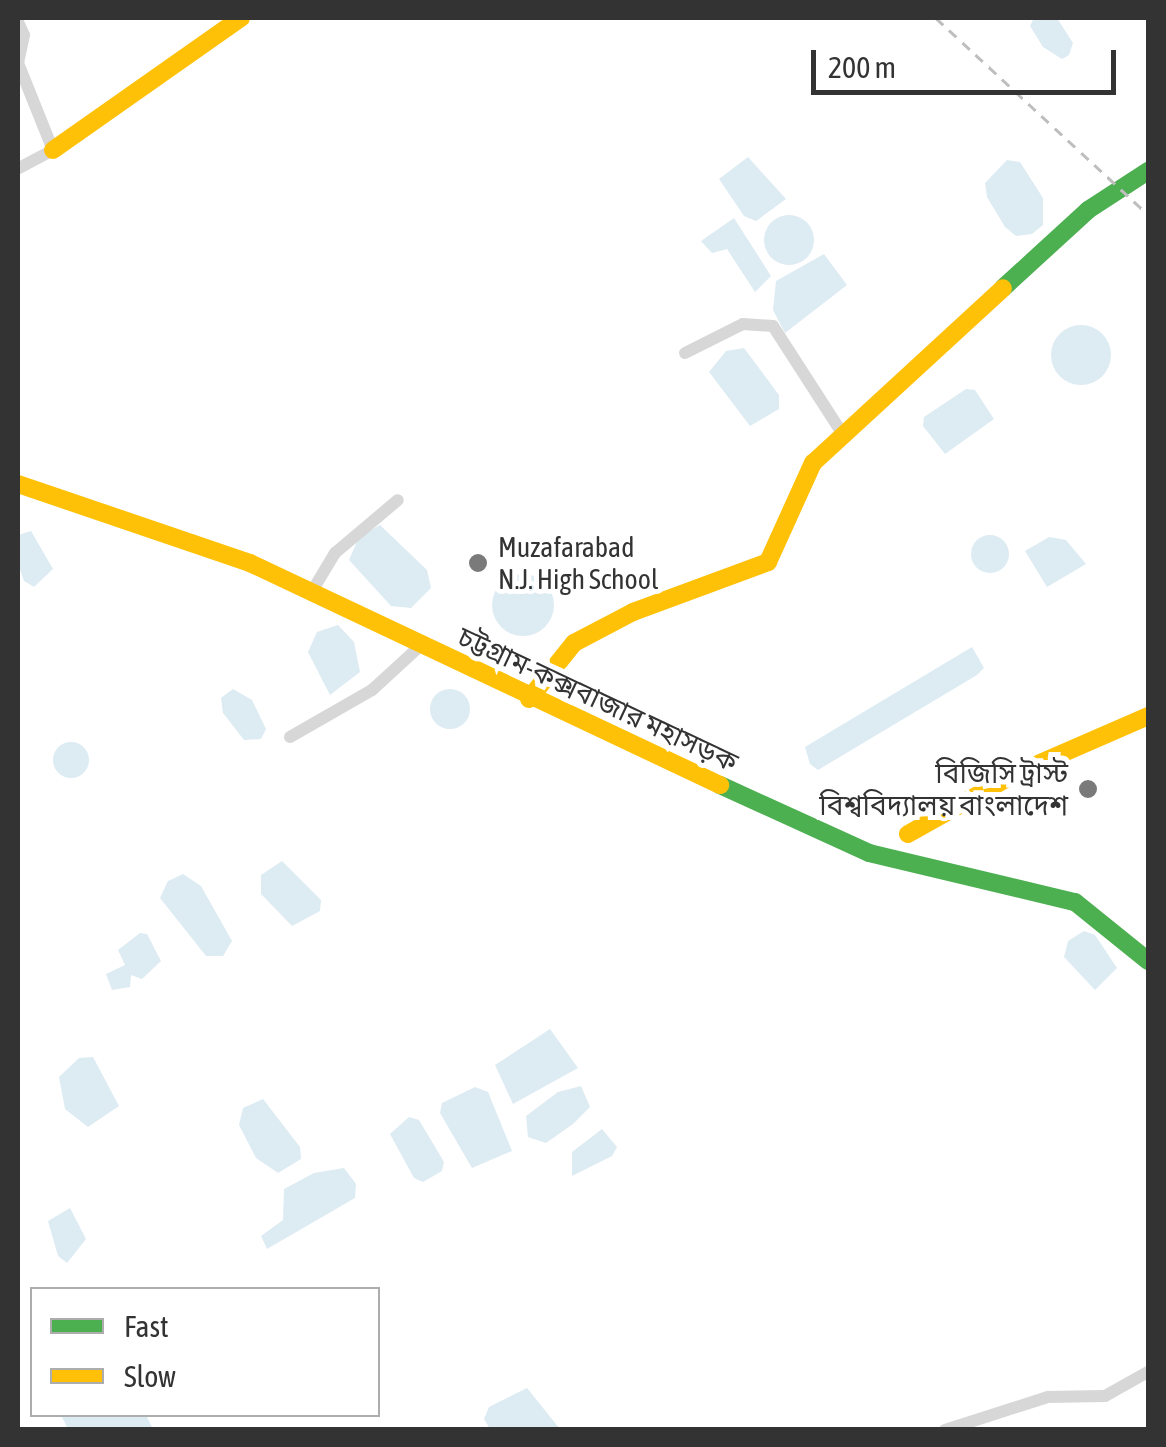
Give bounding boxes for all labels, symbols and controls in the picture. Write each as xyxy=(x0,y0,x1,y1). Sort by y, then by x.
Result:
scale bar xyxy=(816,30,1121,92)
text: 200 m xyxy=(828,50,896,84)
place label: Muzafarabad N.J. High School xyxy=(498,530,658,596)
marker: Muzafarabad N.J. High School xyxy=(467,552,489,574)
street label: চট্টগ্রাম-কক্সবাজার মহাসড়ক xyxy=(453,619,743,779)
place label: বিজিসি ট্রাস্ট বিশ্ববিদ্যালয় বাংলাদেশ xyxy=(819,756,1068,822)
marker: বিজিসি ট্রাস্ট বিশ্ববিদ্যালয় বাংলাদেশ xyxy=(1077,778,1099,800)
legend xyxy=(30,1287,380,1417)
text: Fast xyxy=(124,1309,169,1343)
text: Slow xyxy=(124,1359,176,1393)

